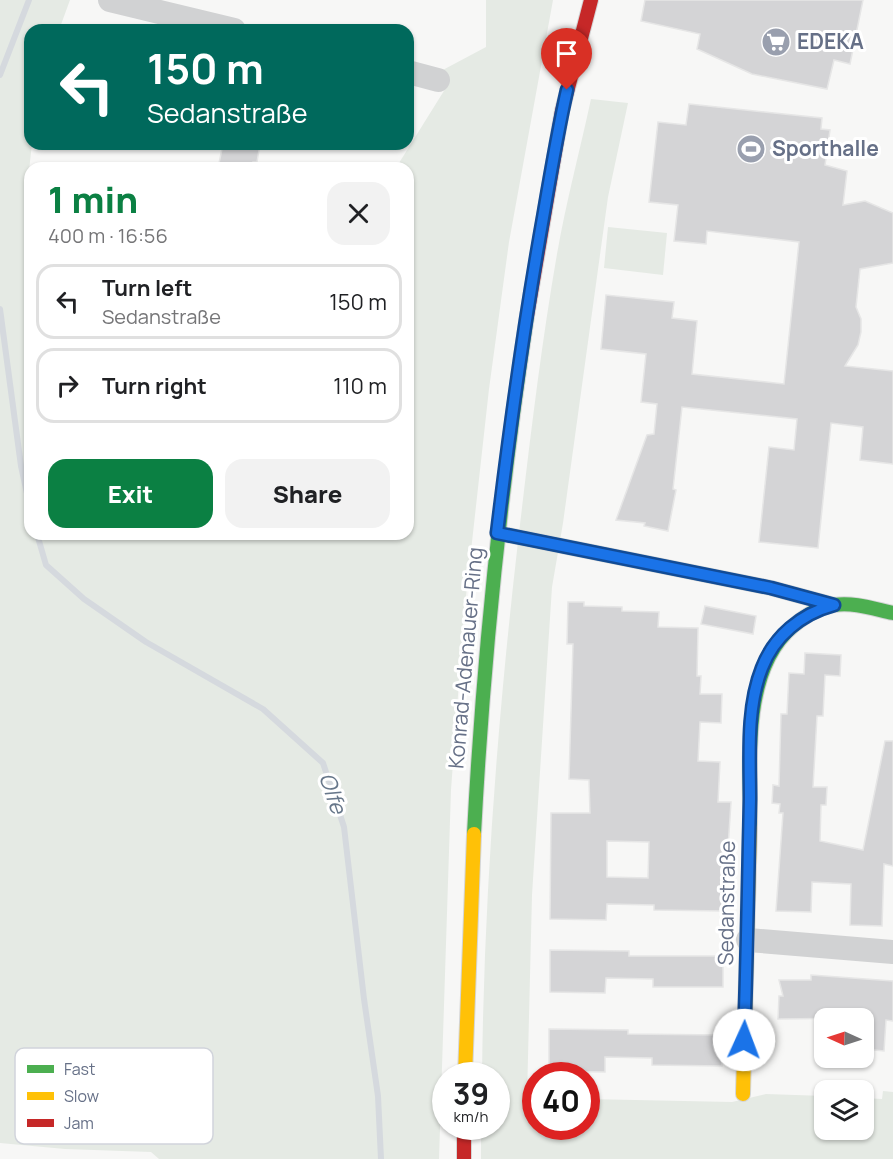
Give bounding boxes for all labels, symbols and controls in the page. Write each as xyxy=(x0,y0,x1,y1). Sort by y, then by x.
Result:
supermarket icon: EDEKA xyxy=(760,26,792,58)
place label: EDEKA xyxy=(797,27,864,55)
pin xyxy=(541,28,592,90)
icon: arrive xyxy=(550,37,583,70)
text: 150 m xyxy=(147,39,264,97)
icon: left xyxy=(48,48,126,126)
text: Sedanstraße xyxy=(147,94,308,131)
sports icon: Sporthalle xyxy=(735,133,767,165)
place label: Sporthalle xyxy=(772,134,879,162)
text: 1 min xyxy=(48,175,138,224)
button: close xyxy=(327,182,390,245)
text: 400 m · 16:56 xyxy=(48,222,168,249)
text: Turn left xyxy=(102,273,192,303)
icon: left xyxy=(51,285,84,318)
text: 150 m xyxy=(329,287,387,317)
text: Sedanstraße xyxy=(102,303,221,330)
icon: right xyxy=(51,369,84,402)
text: Turn right xyxy=(102,371,207,401)
text: 110 m xyxy=(333,371,387,401)
button: Exit xyxy=(48,459,213,528)
button: Share xyxy=(225,459,390,528)
street label: Konrad-Adenauer-Ring xyxy=(441,546,489,770)
water label: Olfe xyxy=(312,769,354,818)
street label: Sedanstraße xyxy=(711,840,741,966)
position arrow xyxy=(712,1008,776,1072)
north arrow xyxy=(814,1008,874,1068)
map controls xyxy=(814,1008,874,1140)
legend xyxy=(15,1048,213,1144)
text: Fast xyxy=(64,1058,95,1080)
speed limit sign: 40 xyxy=(522,1062,600,1140)
text: 39 xyxy=(453,1073,489,1114)
button: layers xyxy=(814,1080,874,1140)
text: Slow xyxy=(64,1085,99,1107)
text: km/h xyxy=(454,1106,488,1127)
text: Jam xyxy=(64,1112,94,1134)

